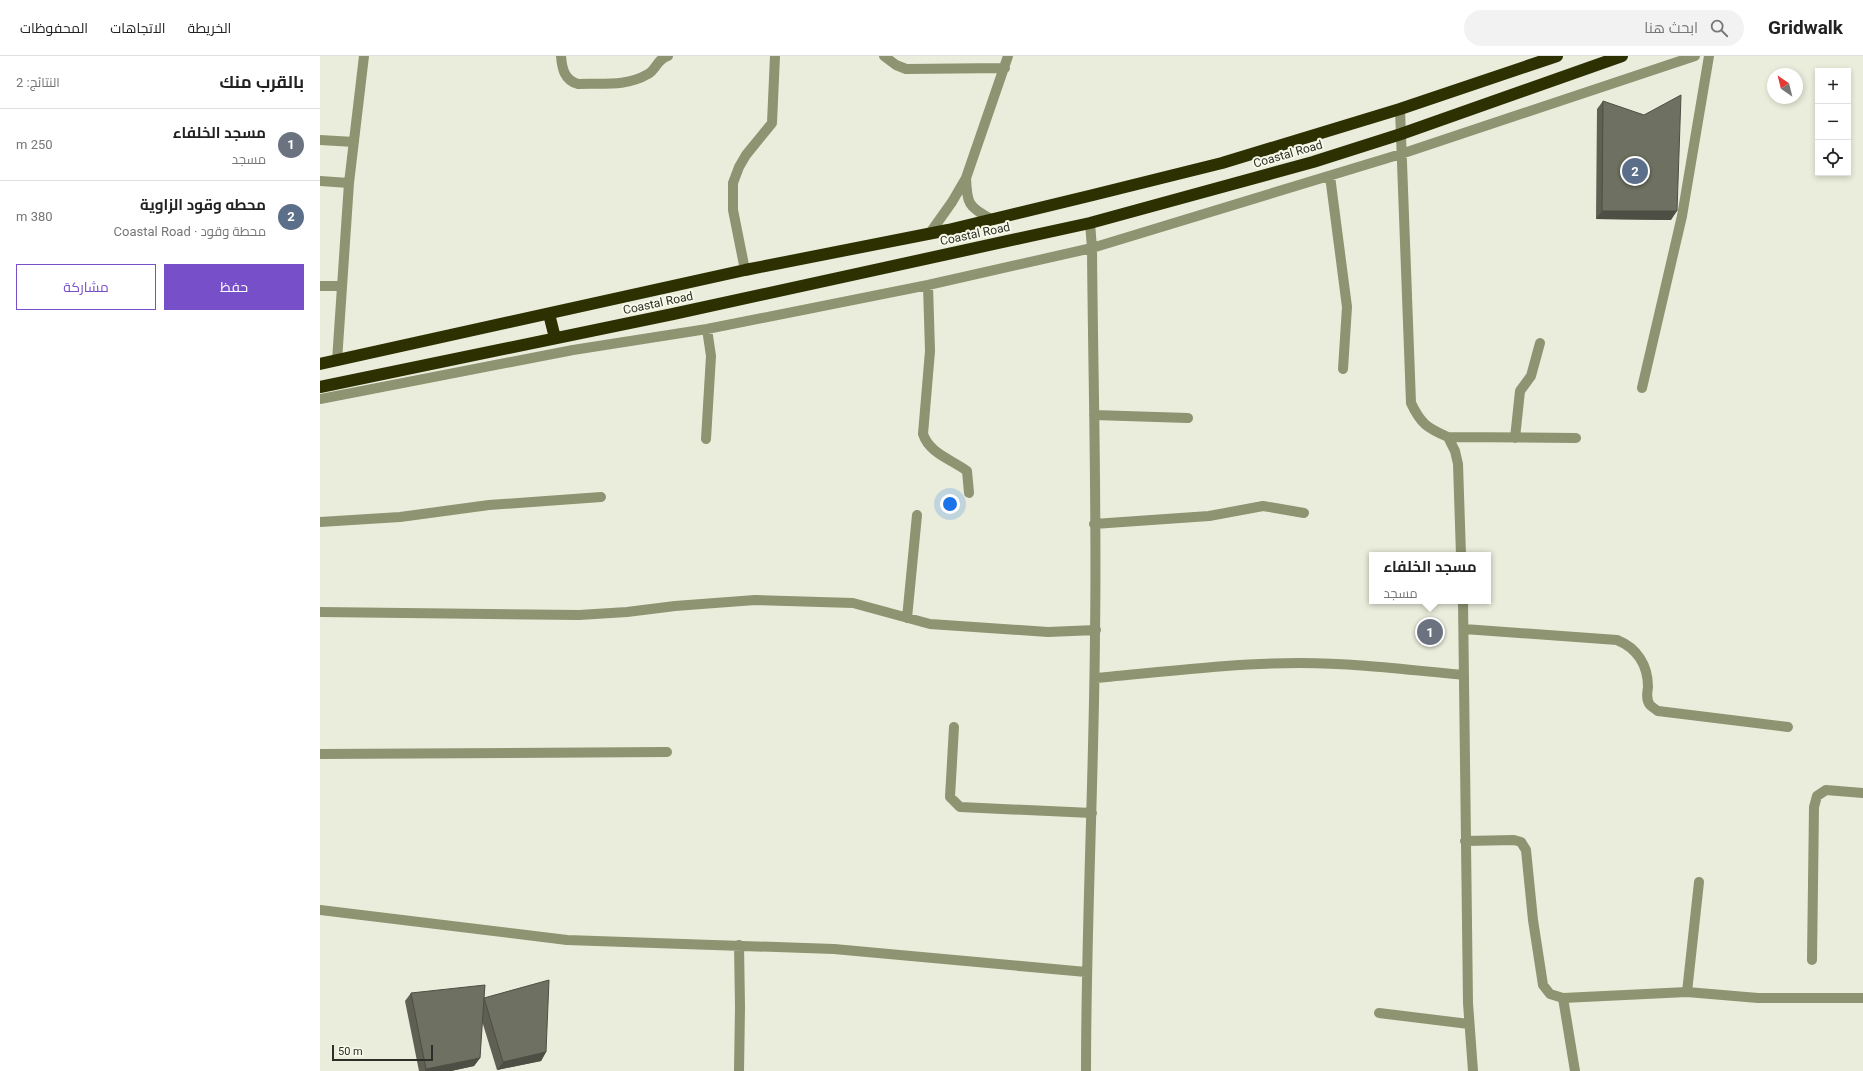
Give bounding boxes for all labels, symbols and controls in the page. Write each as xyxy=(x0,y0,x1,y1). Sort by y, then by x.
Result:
search box xyxy=(1464,10,1744,46)
text: Gridwalk xyxy=(1768,16,1843,39)
icon: search xyxy=(1708,17,1730,39)
text: ابحث هنا xyxy=(1644,19,1698,37)
text: المحفوظات xyxy=(20,20,88,36)
text: الاتجاهات xyxy=(110,20,166,36)
text: الخريطة xyxy=(188,20,231,36)
north arrow xyxy=(1767,68,1803,104)
map controls xyxy=(1815,68,1851,176)
button: + xyxy=(1815,68,1851,104)
text: بالقرب منك xyxy=(220,72,304,92)
text: النتائج: 2 xyxy=(16,75,60,90)
button: − xyxy=(1815,104,1851,140)
text: مسجد الخلفاء xyxy=(173,124,266,142)
text: 250 m xyxy=(16,137,53,152)
text: 1 xyxy=(287,137,295,152)
street label: Coastal Road xyxy=(1252,137,1324,171)
button: locate xyxy=(1815,140,1851,176)
text: مسجد xyxy=(232,152,266,167)
pin: 2 xyxy=(1622,156,1648,186)
text: محطه وقود الزاوية xyxy=(140,196,266,214)
text: 380 m xyxy=(16,209,53,224)
text: 2 xyxy=(287,209,295,224)
street label: Coastal Road xyxy=(939,220,1011,248)
text: محطة وقود · Coastal Road xyxy=(114,224,266,239)
button: مشاركة xyxy=(16,264,156,310)
button: حفظ xyxy=(164,264,304,310)
street label: Coastal Road xyxy=(622,289,694,317)
your location xyxy=(940,494,960,514)
popup xyxy=(1369,552,1491,604)
text: مسجد الخلفاء xyxy=(1383,558,1477,576)
text: مسجد xyxy=(1383,586,1418,601)
pin: 1 xyxy=(1417,617,1443,647)
scale bar xyxy=(332,1043,433,1062)
text: 50 m xyxy=(338,1045,363,1058)

